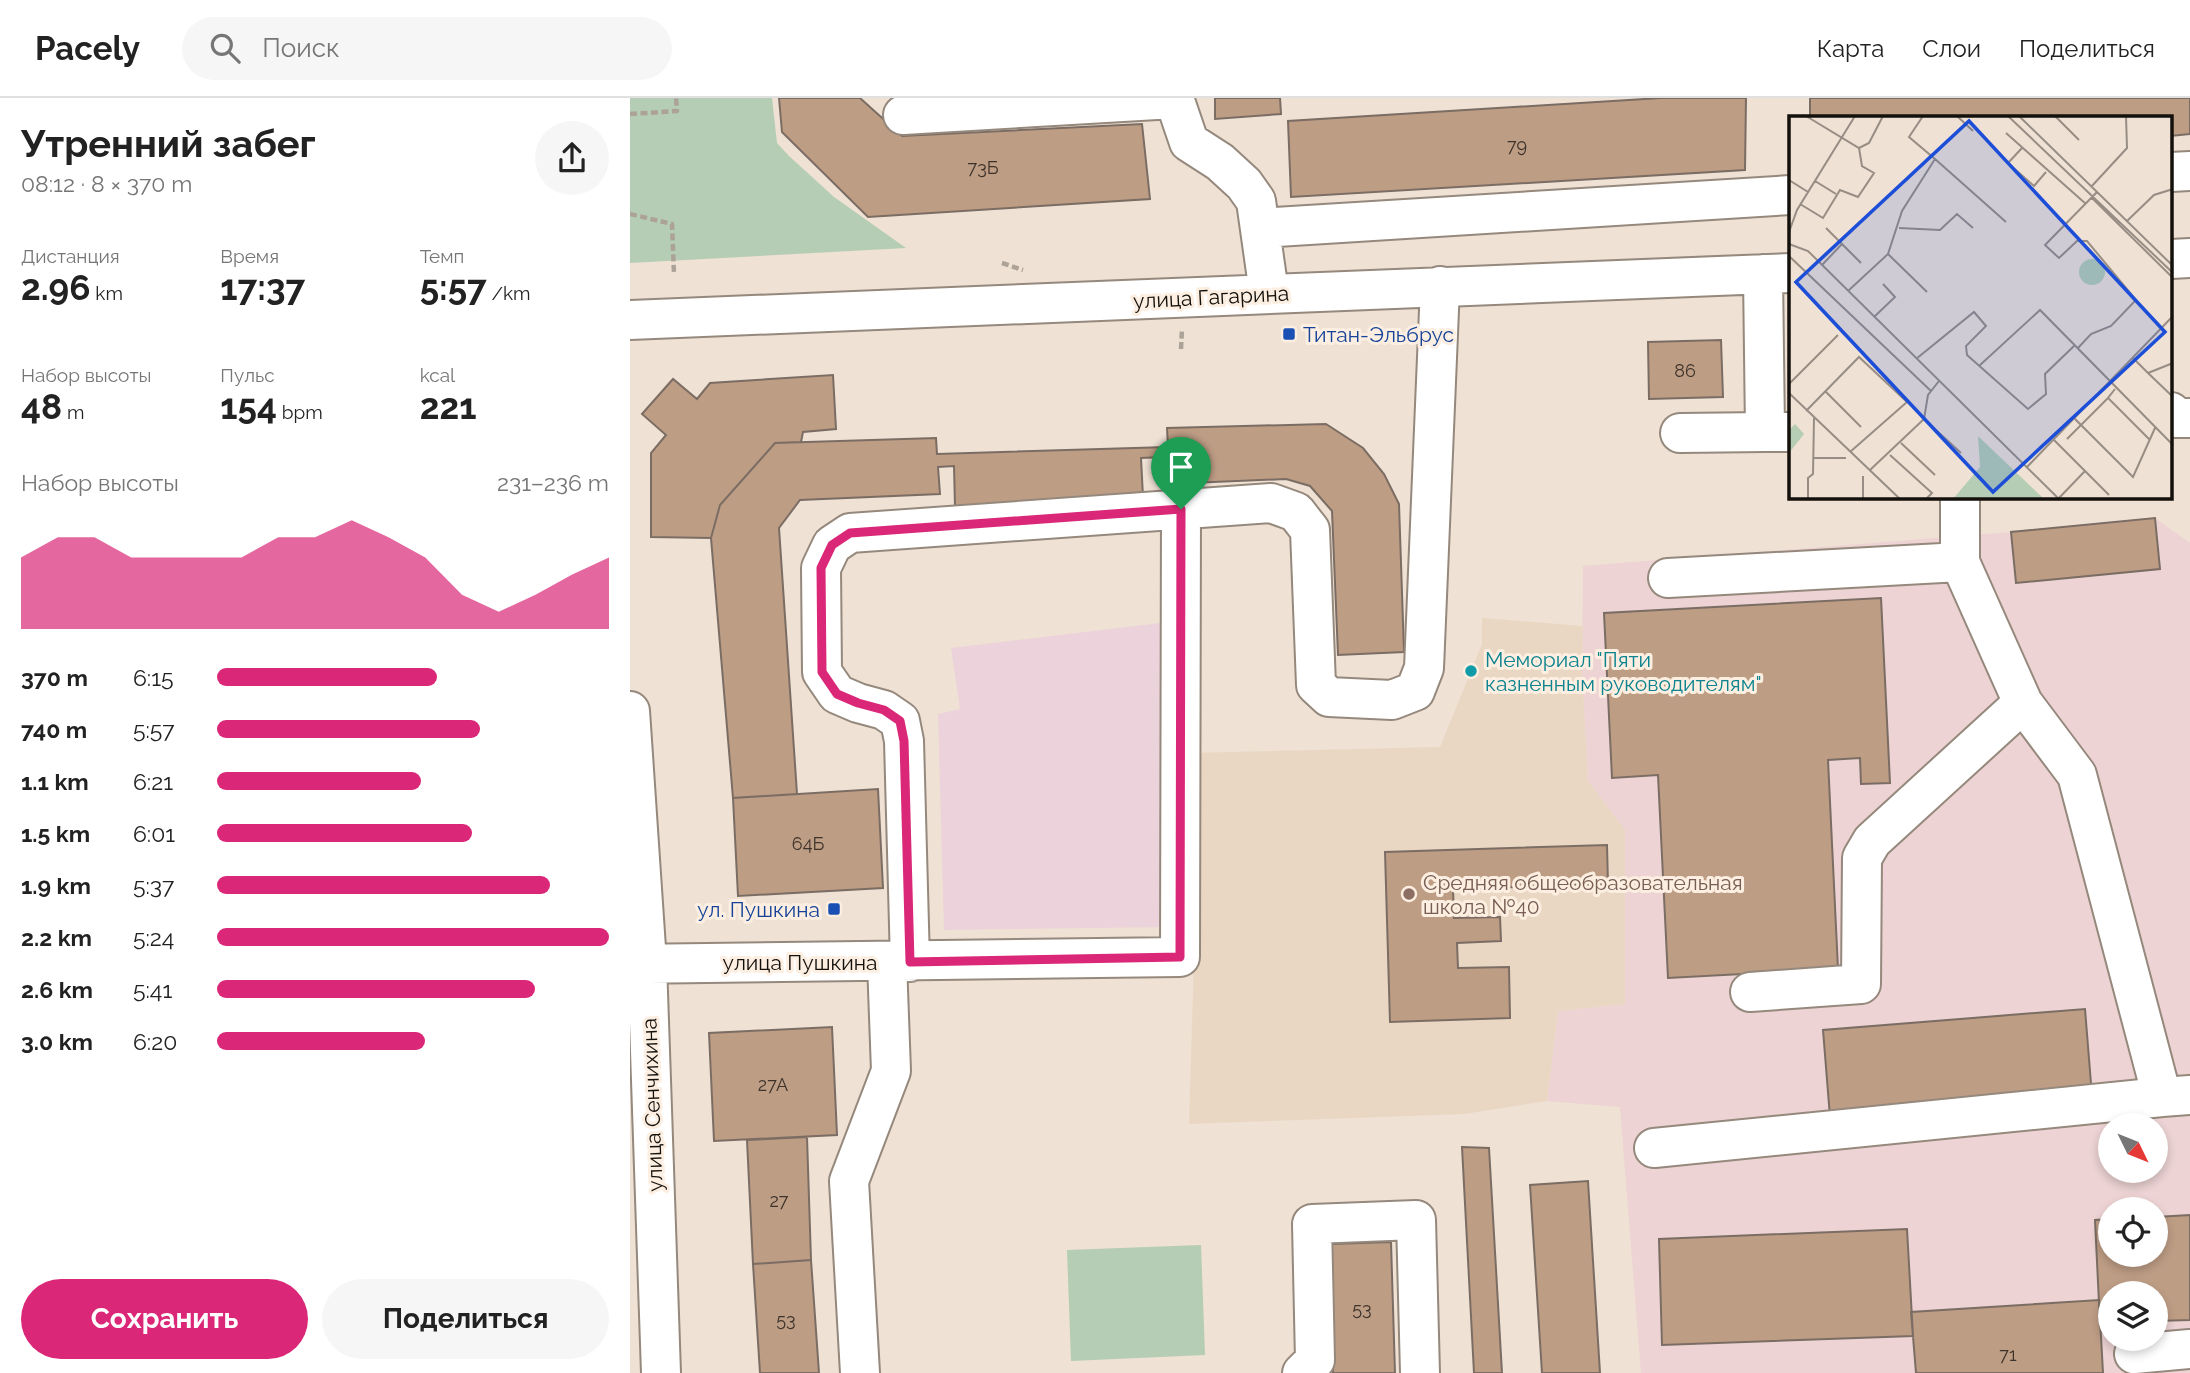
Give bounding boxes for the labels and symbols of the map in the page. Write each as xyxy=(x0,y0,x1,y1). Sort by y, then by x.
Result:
inset map xyxy=(1789,116,2172,499)
house number: 79 xyxy=(1507,135,1527,156)
house number: 73Б xyxy=(968,157,999,178)
street label: улица Гагарина xyxy=(1132,280,1290,314)
place label: Титан-Эльбрус xyxy=(1303,322,1454,347)
marker: Титан-Эльбрус xyxy=(1281,326,1297,342)
house number: 86 xyxy=(1674,360,1696,381)
pin xyxy=(1151,437,1211,509)
place label: Мемориал "Пяти казненным руководителям" xyxy=(1485,647,1762,696)
marker: Мемориал "Пяти казненным руководителям" xyxy=(1463,663,1479,679)
house number: 64Б xyxy=(792,833,824,854)
place label: Средняя общеобразовательная школа №40 xyxy=(1423,870,1743,919)
marker: Средняя общеобразовательная школа №40 xyxy=(1401,886,1417,902)
place label: ул. Пушкина xyxy=(697,897,820,922)
marker: ул. Пушкина xyxy=(826,901,842,917)
street label: улица Пушкина xyxy=(723,950,877,975)
street label: улица Сенчихина xyxy=(636,1018,668,1192)
house number: 27А xyxy=(758,1074,788,1095)
north arrow xyxy=(2098,1113,2168,1183)
house number: 27 xyxy=(769,1190,789,1211)
house number: 53 xyxy=(1352,1298,1372,1319)
house number: 53 xyxy=(776,1309,796,1330)
house number: 71 xyxy=(1999,1344,2017,1365)

